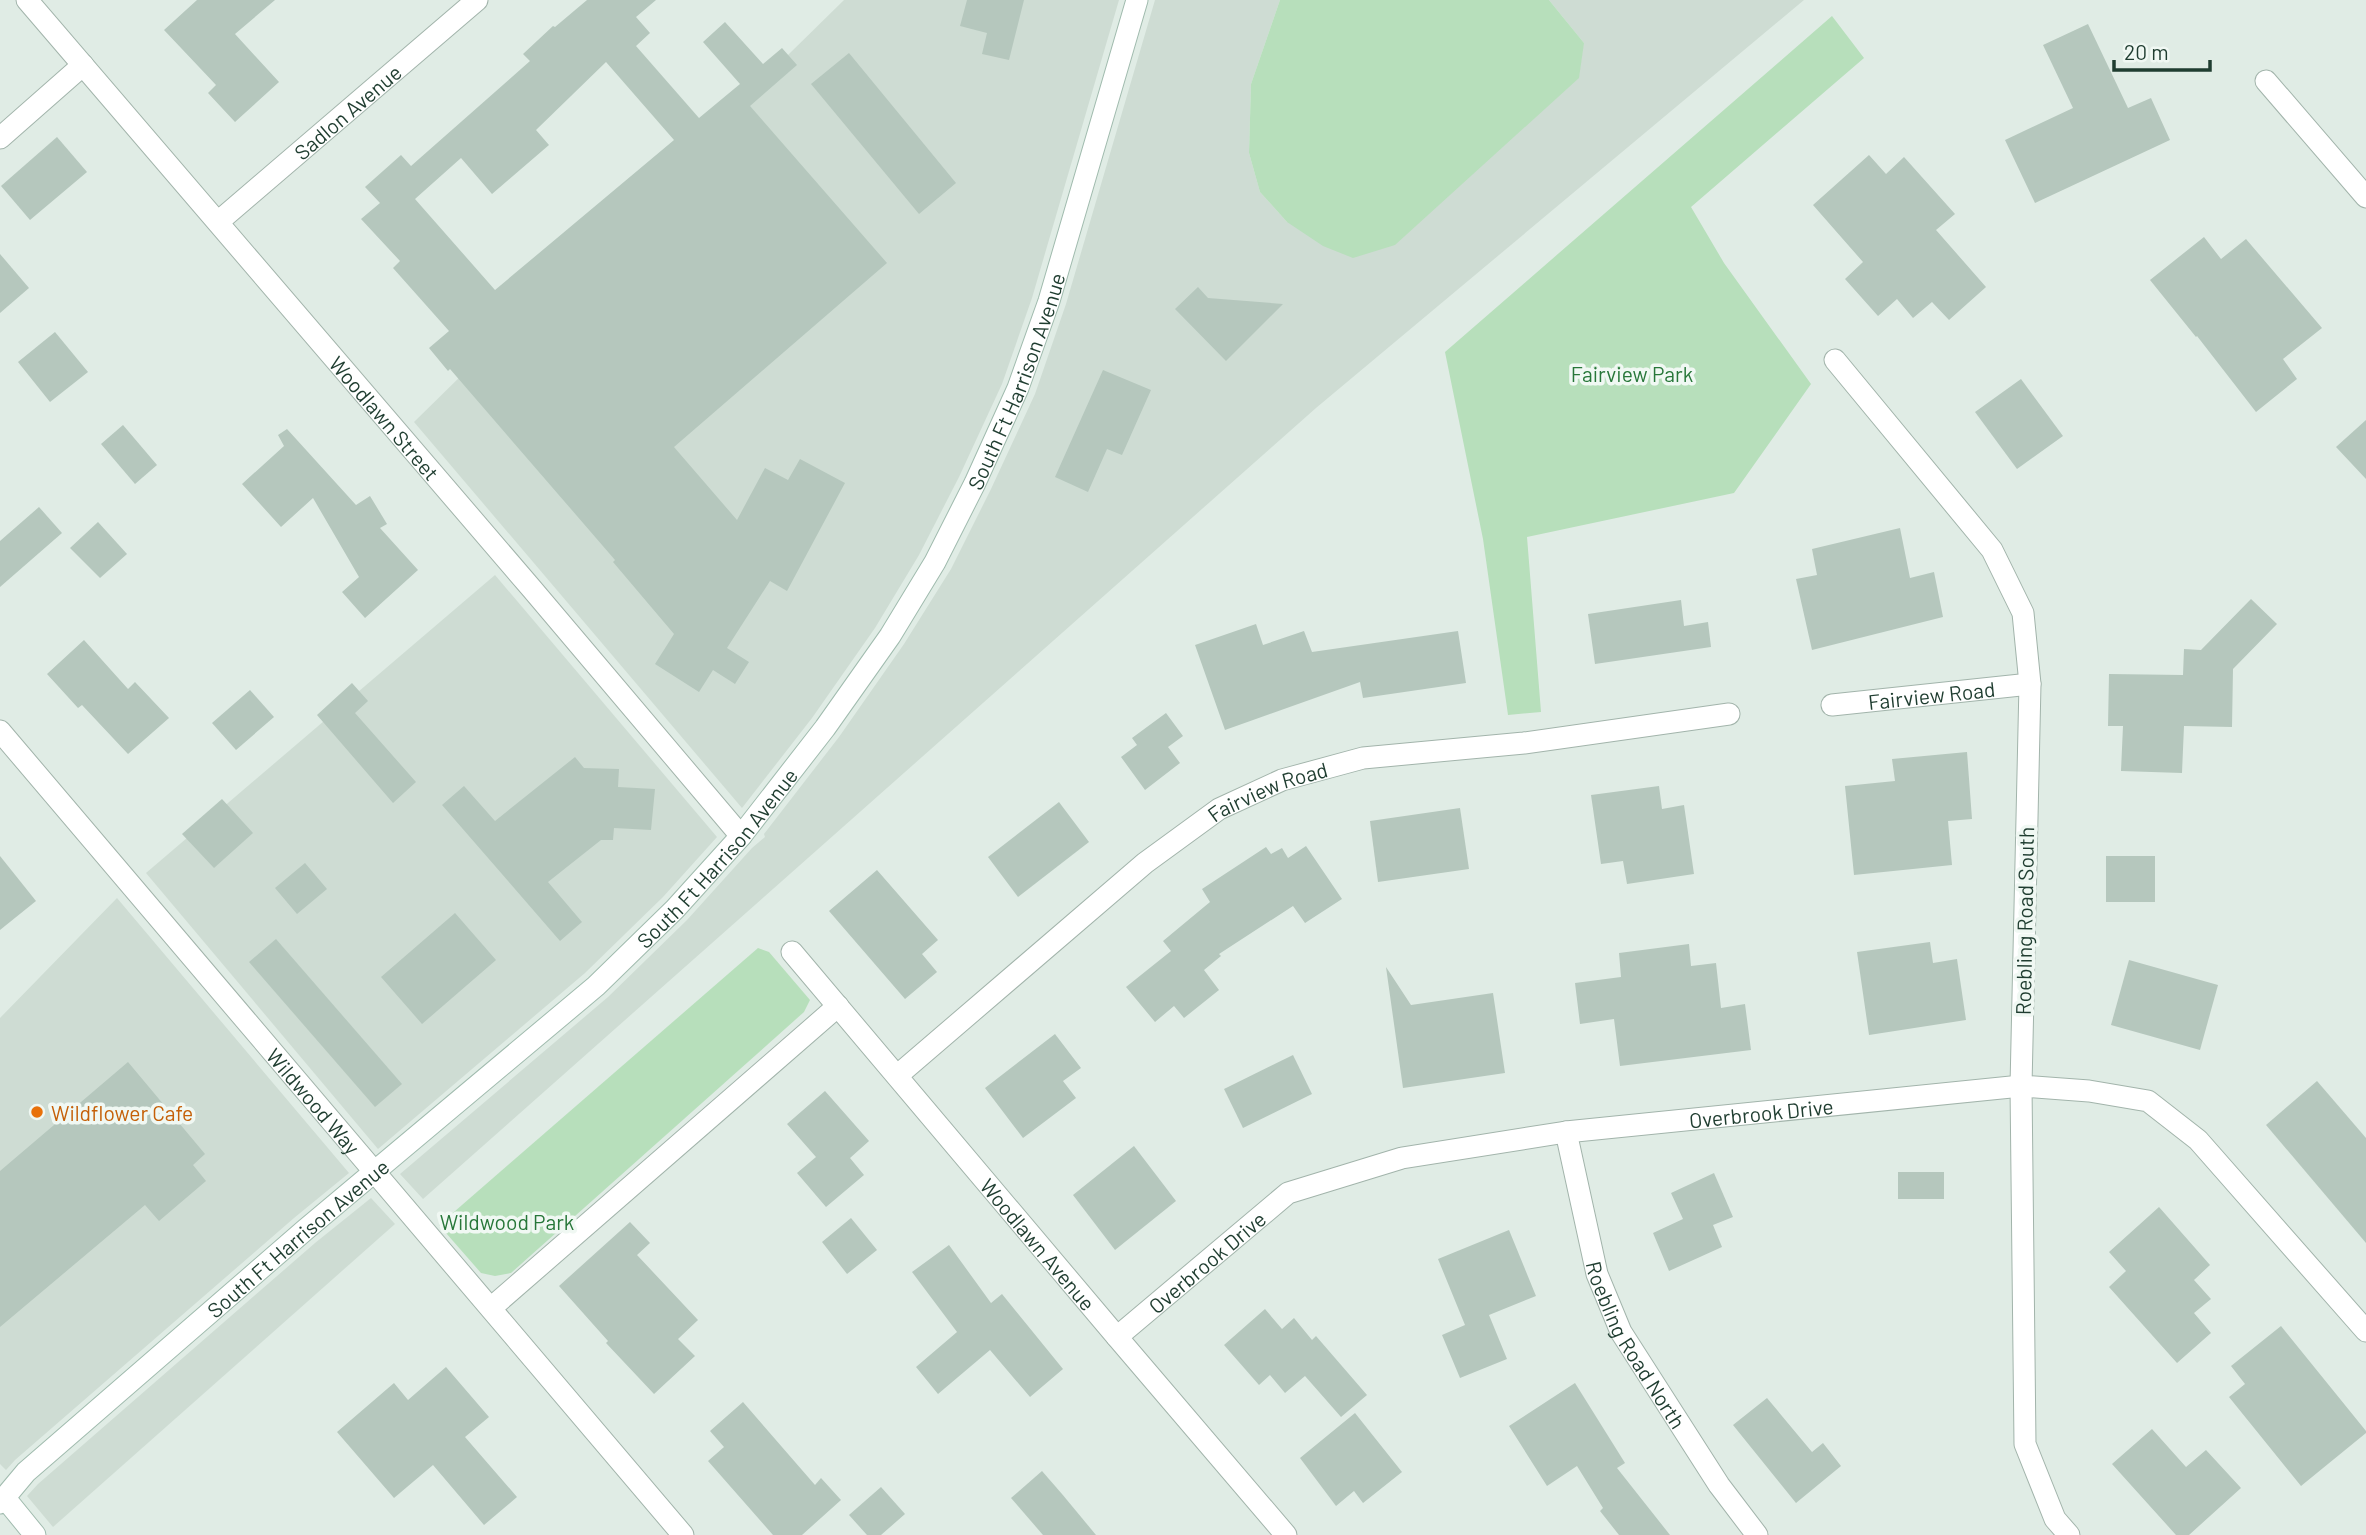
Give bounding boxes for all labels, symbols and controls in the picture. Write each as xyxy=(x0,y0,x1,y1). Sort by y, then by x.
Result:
scale bar xyxy=(2114,28,2210,72)
text: 20 m xyxy=(2124,39,2169,64)
street label: Sadlon Avenue xyxy=(288,59,406,164)
street label: South Ft Harrison Avenue xyxy=(961,270,1069,493)
street label: Woodlawn Street xyxy=(325,350,445,485)
park label: Fairview Park xyxy=(1571,361,1693,386)
street label: Fairview Road xyxy=(1867,675,1996,714)
street label: Fairview Road xyxy=(1202,756,1330,826)
street label: South Ft Harrison Avenue xyxy=(631,763,802,952)
street label: Roebling Road South xyxy=(2010,827,2038,1015)
street label: Wildwood Way xyxy=(262,1043,366,1159)
street label: Overbrook Drive xyxy=(1688,1093,1835,1132)
place label: Wildflower Cafe xyxy=(51,1100,193,1125)
marker: Wildflower Cafe xyxy=(29,1104,45,1120)
street label: South Ft Harrison Avenue xyxy=(201,1153,393,1322)
street label: Woodlawn Avenue xyxy=(976,1173,1101,1315)
street label: Overbrook Drive xyxy=(1143,1205,1270,1318)
park label: Wildwood Park xyxy=(440,1209,574,1234)
street label: Roebling Road North xyxy=(1582,1259,1692,1433)

